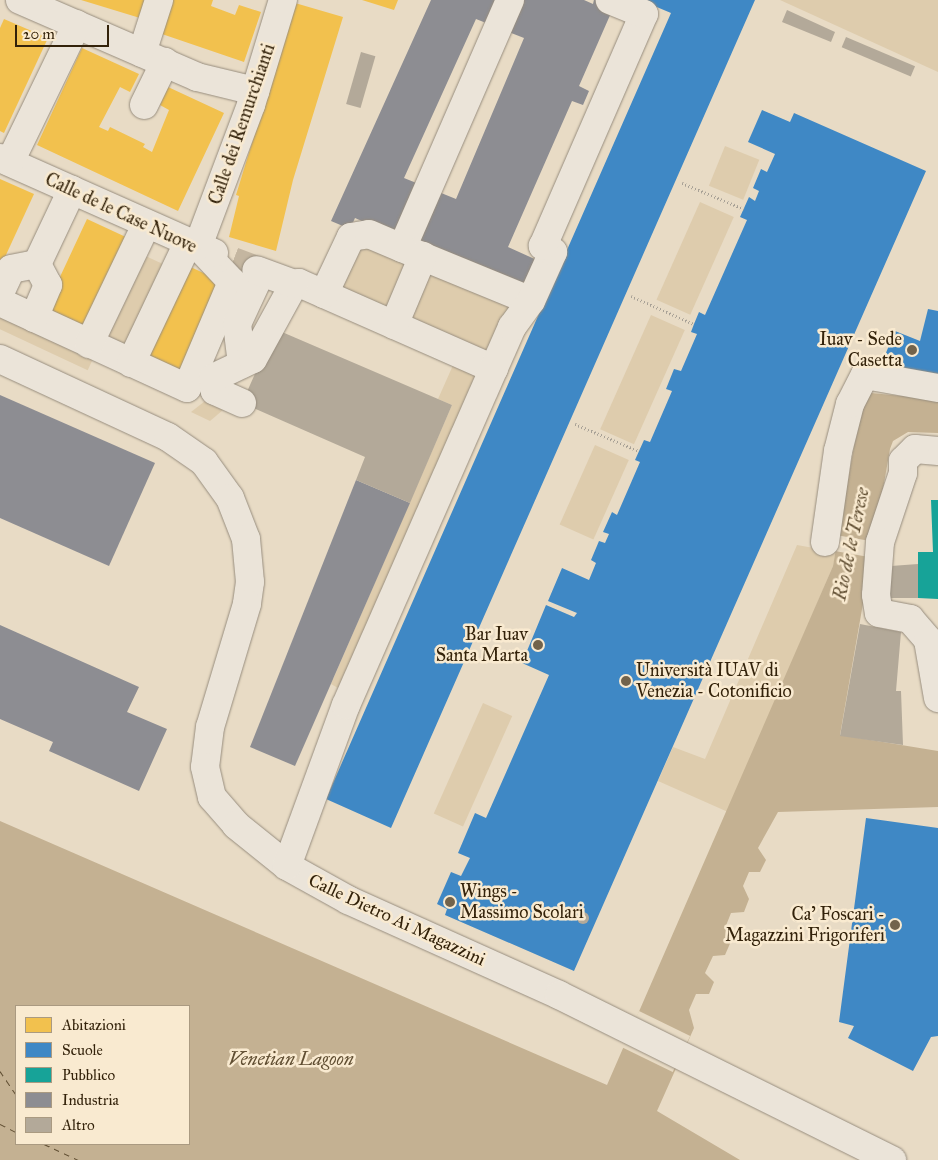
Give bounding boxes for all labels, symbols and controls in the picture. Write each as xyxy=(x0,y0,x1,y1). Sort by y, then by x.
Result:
scale bar xyxy=(18,15,111,47)
text: 20 m xyxy=(23,25,55,43)
street label: Calle dei Remurchianti xyxy=(204,41,280,207)
street label: Calle de le Case Nuove xyxy=(42,168,200,258)
place label: Iuav - Sede Casetta xyxy=(819,329,902,372)
marker: Iuav - Sede Casetta xyxy=(906,344,918,356)
water label: Rio de le Terese xyxy=(828,486,874,602)
place label: Bar Iuav Santa Marta xyxy=(436,624,528,666)
marker: Bar Iuav Santa Marta xyxy=(532,639,544,651)
place label: Università IUAV di Venezia - Cotonificio xyxy=(636,660,792,702)
marker: Università IUAV di Venezia - Cotonificio xyxy=(620,675,632,687)
street label: Calle Dietro Ai Magazzini xyxy=(305,869,489,971)
place label: Wings - Massimo Scolari xyxy=(460,881,584,924)
marker: Wings - Massimo Scolari xyxy=(444,896,456,908)
place label: Ca' Foscari - Magazzini Frigoriferi xyxy=(725,904,885,946)
marker: Ca' Foscari - Magazzini Frigoriferi xyxy=(889,919,901,931)
legend xyxy=(15,1005,190,1145)
text: Abitazioni xyxy=(62,1016,126,1034)
text: Scuole xyxy=(62,1041,103,1059)
water label: Venetian Lagoon xyxy=(228,1048,354,1070)
text: Pubblico xyxy=(62,1066,115,1084)
text: Industria xyxy=(62,1091,119,1109)
text: Altro xyxy=(62,1116,95,1134)

